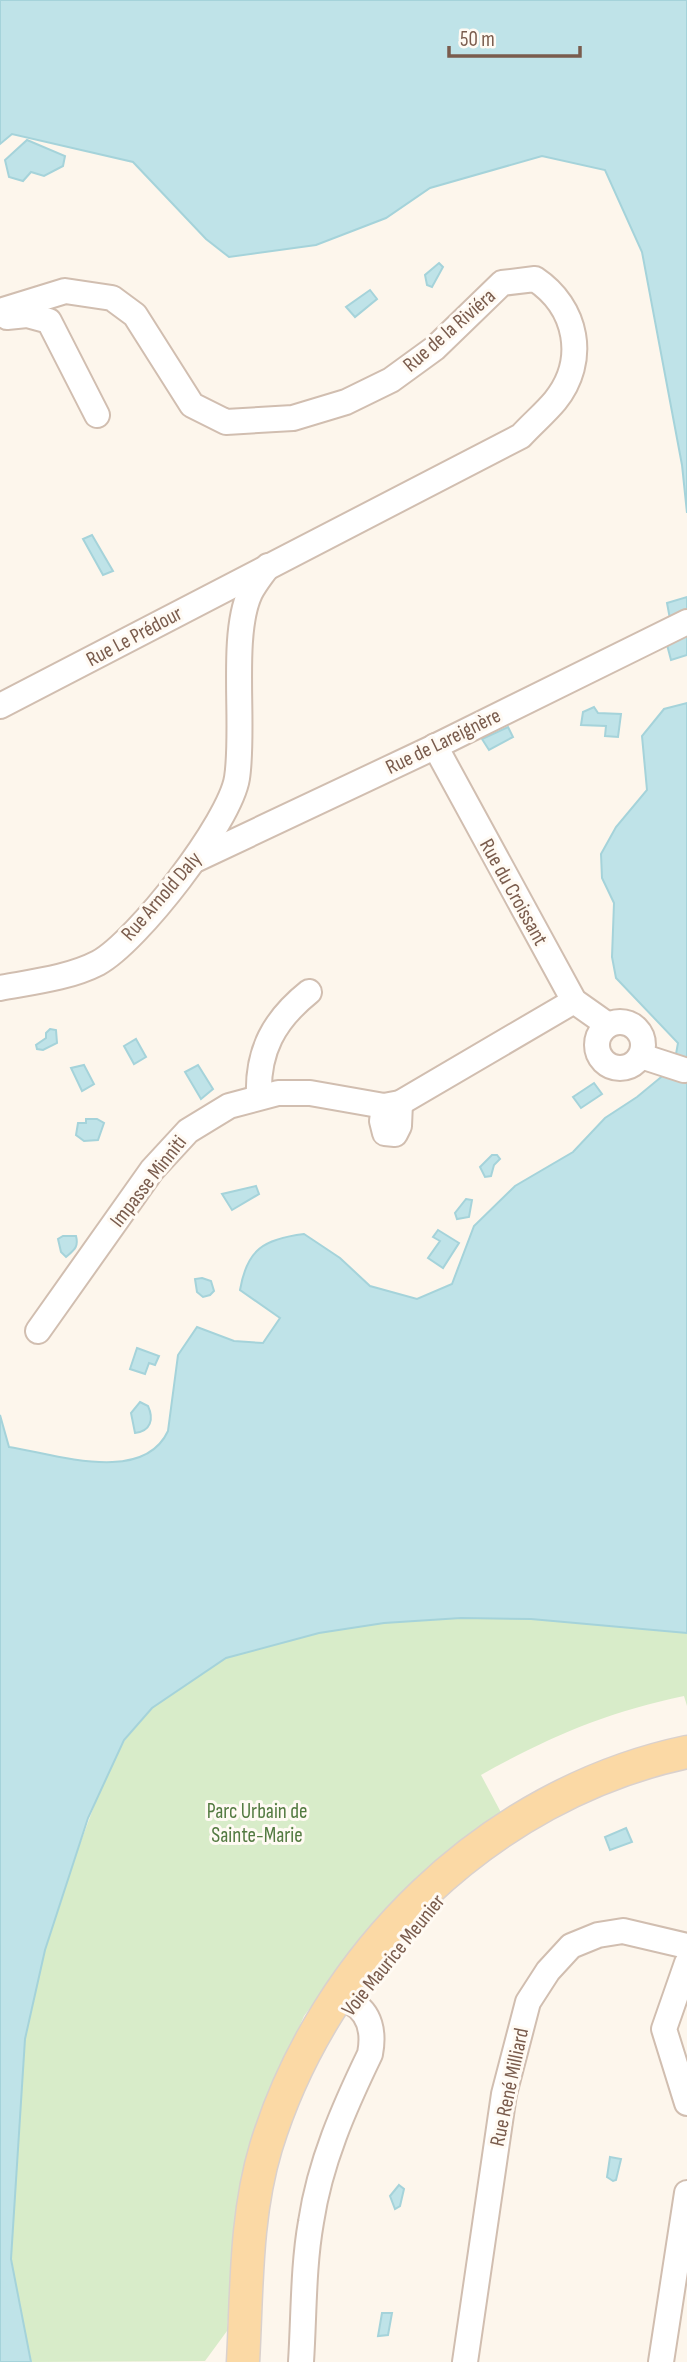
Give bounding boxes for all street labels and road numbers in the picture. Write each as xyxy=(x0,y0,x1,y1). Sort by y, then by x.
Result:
street label: Rue de la Riviéra xyxy=(398,284,501,377)
street label: Rue Le Prédour xyxy=(82,601,186,672)
street label: Rue de Lareignère xyxy=(382,703,505,780)
street label: Rue du Croissant xyxy=(474,835,553,950)
street label: Rue Arnold Daly xyxy=(116,847,207,946)
street label: Impasse Minniti xyxy=(105,1130,192,1232)
street label: Voie Maurice Meunier xyxy=(337,1889,450,2021)
street label: Rue René Milliard xyxy=(485,2026,534,2148)

